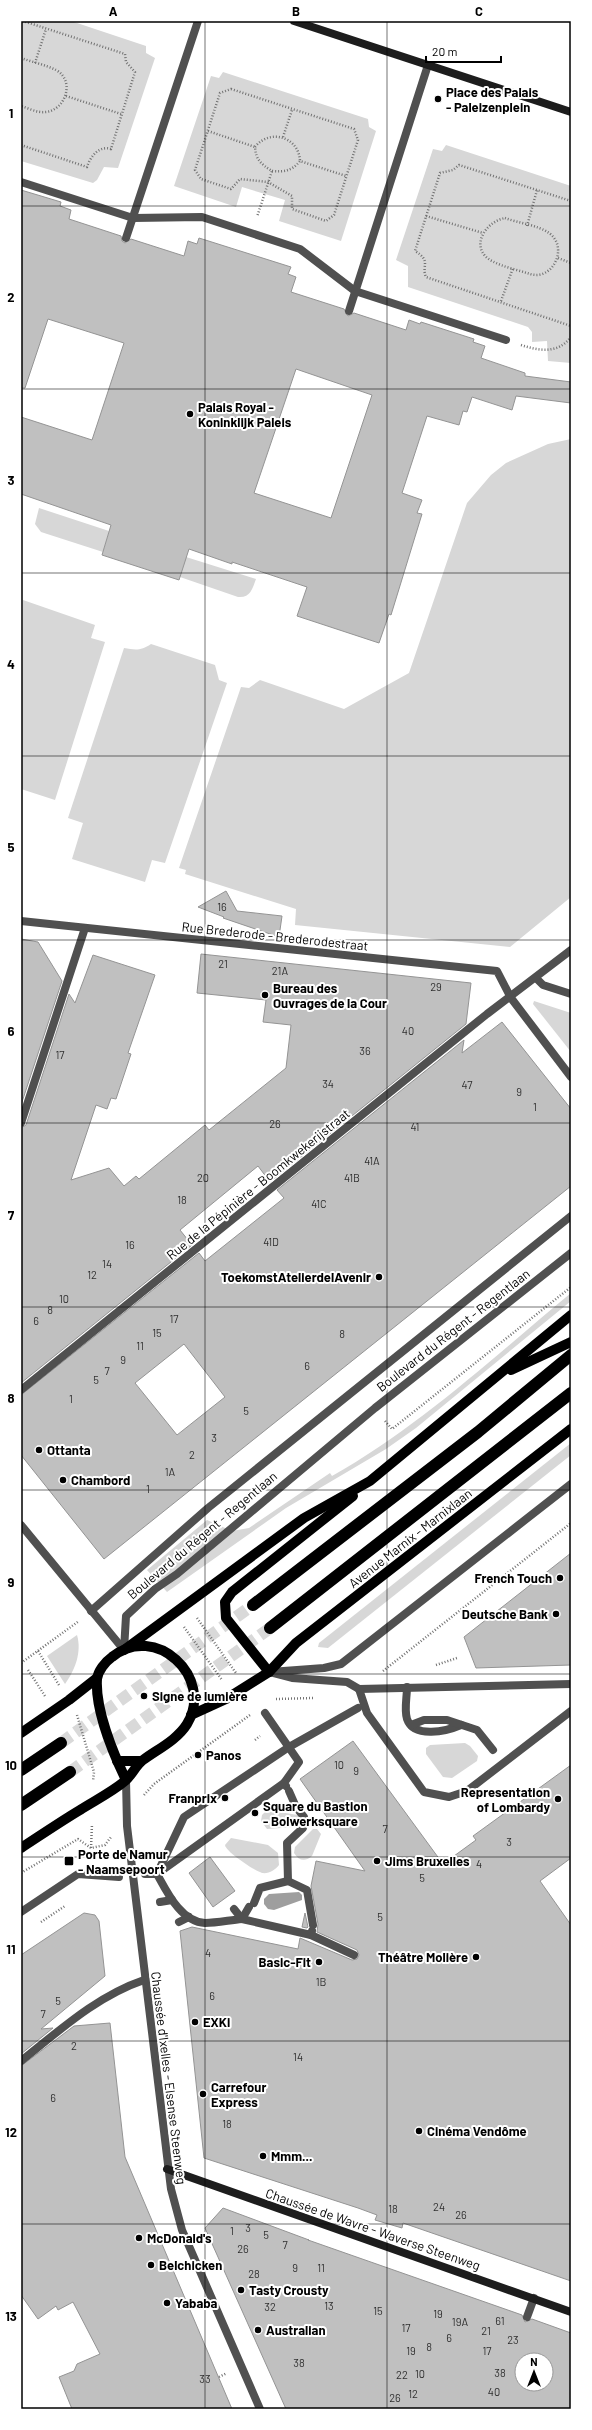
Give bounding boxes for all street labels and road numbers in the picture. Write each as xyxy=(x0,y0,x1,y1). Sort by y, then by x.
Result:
street label: Rue Brederode - Brederodestraat xyxy=(181,918,369,954)
street label: Rue de la Pépinière - Boomkwekerijstraat xyxy=(163,1105,353,1263)
street label: Boulevard du Régent - Regentlaan xyxy=(373,1265,533,1395)
street label: Boulevard du Régent - Regentlaan xyxy=(124,1468,280,1602)
street label: Avenue Marnix - Marnixlaan xyxy=(345,1485,475,1591)
street label: Chaussée d'Ixelles - Elsense Steenweg xyxy=(148,1971,190,2185)
street label: Chaussée de Wavre - Waverse Steenweg xyxy=(264,2185,482,2273)

